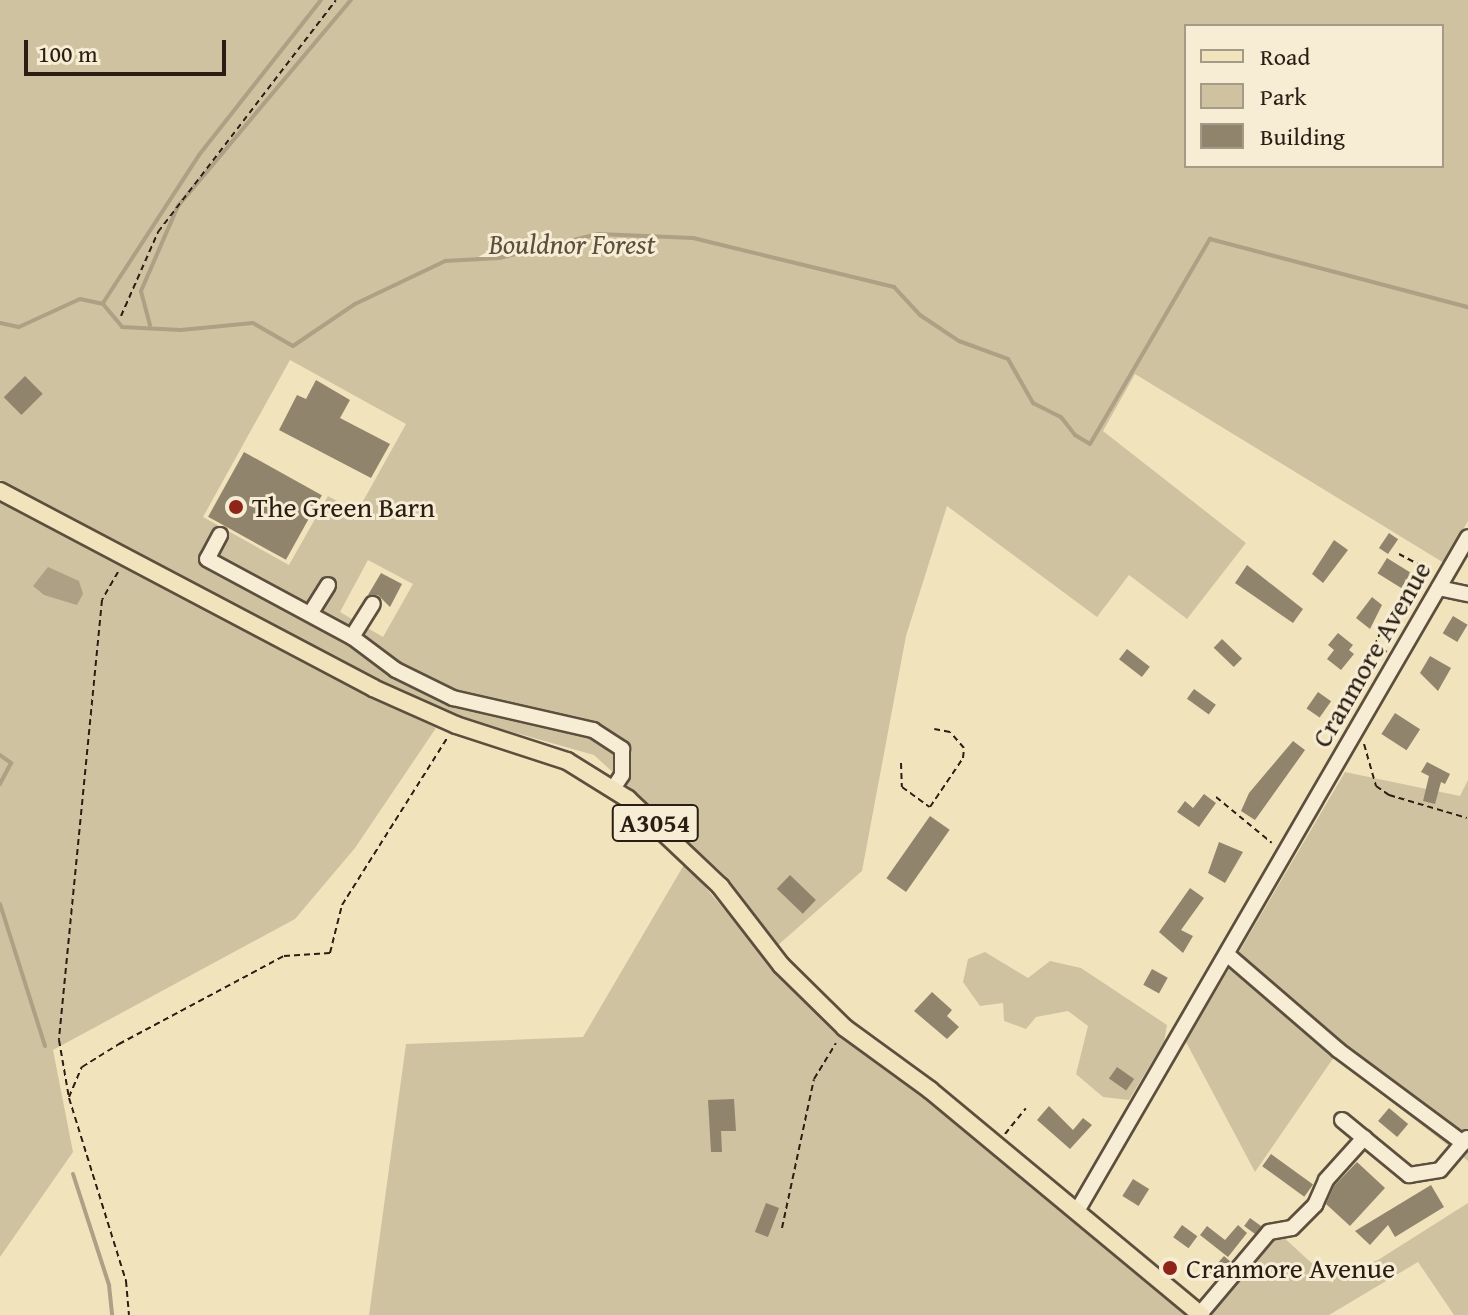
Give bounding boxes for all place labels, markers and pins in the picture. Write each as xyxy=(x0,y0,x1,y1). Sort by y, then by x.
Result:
place label: The Green Barn xyxy=(252,490,435,524)
marker: The Green Barn xyxy=(227,498,245,516)
place label: Cranmore Avenue xyxy=(1186,1251,1395,1285)
marker: Cranmore Avenue xyxy=(1161,1259,1179,1277)

